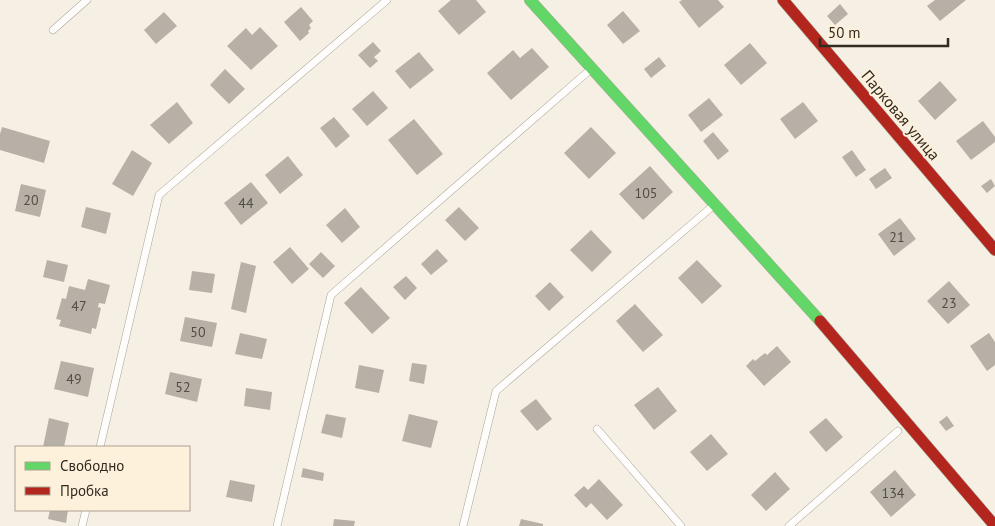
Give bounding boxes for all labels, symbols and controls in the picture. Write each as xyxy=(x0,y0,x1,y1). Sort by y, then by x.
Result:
scale bar xyxy=(820,15,948,47)
text: 50 m xyxy=(828,23,861,42)
street label: Парковая улица xyxy=(857,66,945,164)
house number: 105 xyxy=(635,184,657,202)
house number: 20 xyxy=(23,191,39,209)
house number: 44 xyxy=(238,194,254,212)
house number: 21 xyxy=(889,228,905,246)
house number: 23 xyxy=(941,294,957,312)
house number: 47 xyxy=(71,297,87,315)
house number: 50 xyxy=(190,323,206,341)
house number: 49 xyxy=(66,370,82,388)
house number: 52 xyxy=(175,378,191,396)
legend xyxy=(15,446,190,511)
text: Свободно xyxy=(60,456,124,475)
text: Пробка xyxy=(60,481,109,500)
house number: 134 xyxy=(882,484,905,502)

